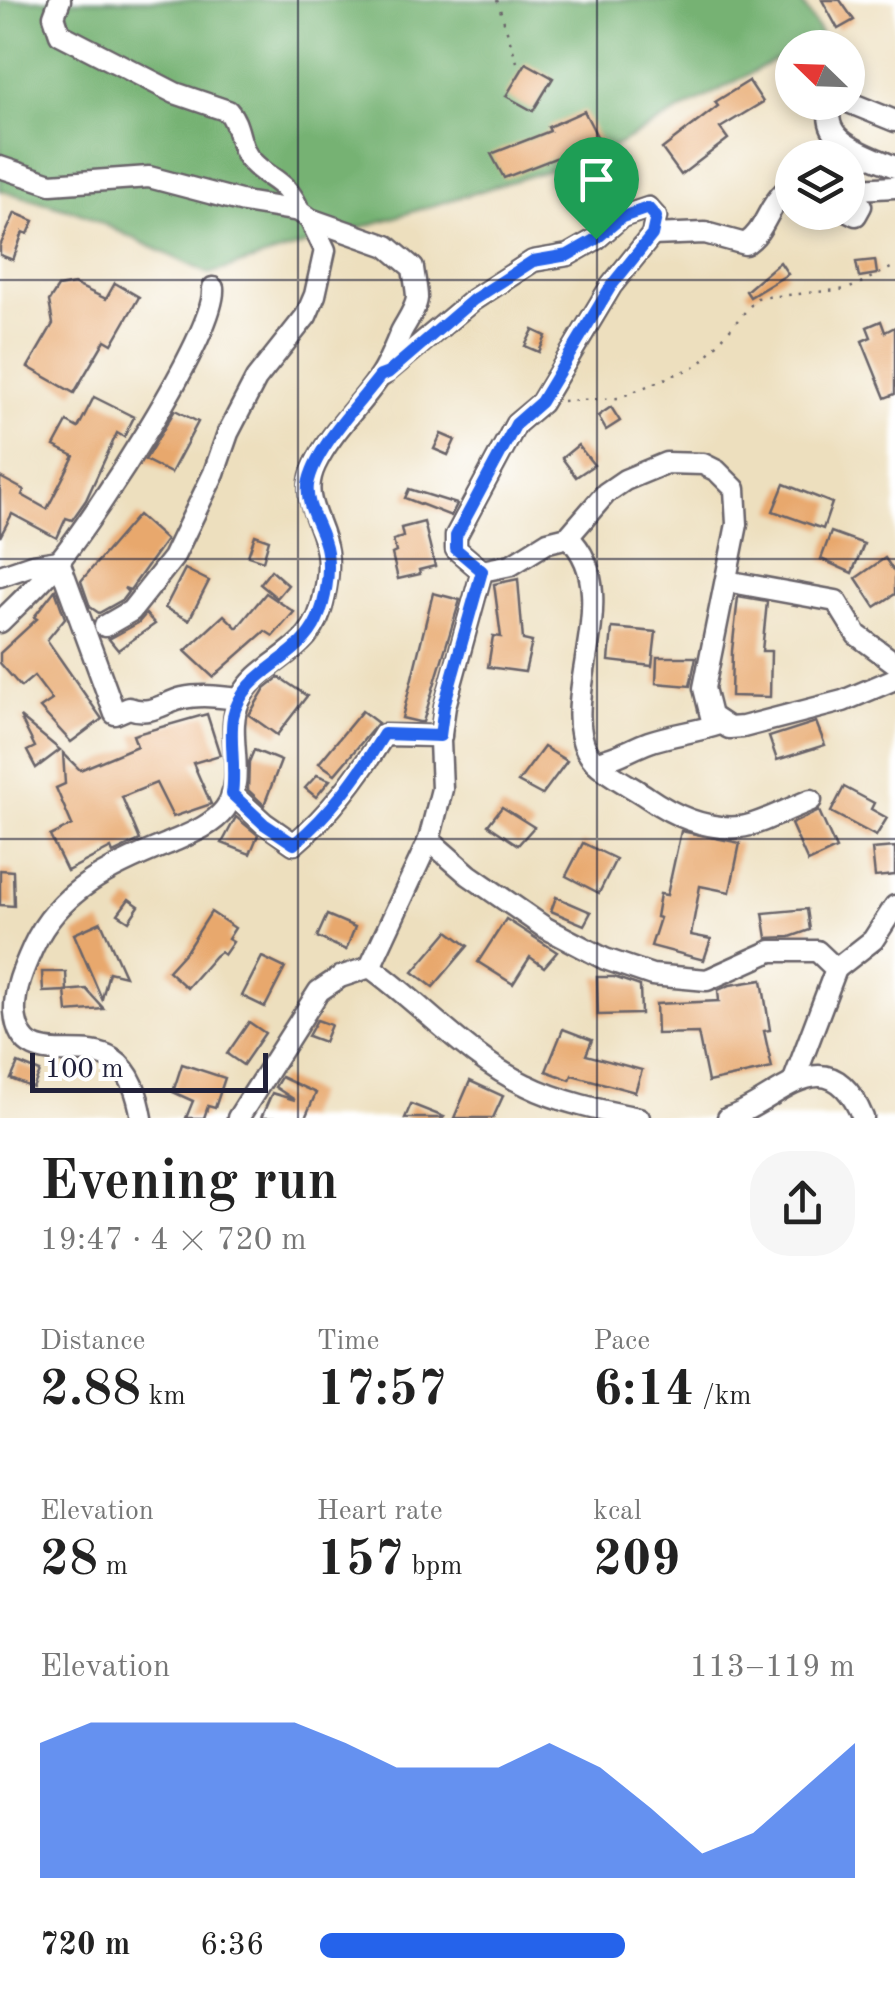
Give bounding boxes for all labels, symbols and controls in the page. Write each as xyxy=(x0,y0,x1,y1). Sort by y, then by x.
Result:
north arrow xyxy=(775,30,865,120)
map controls xyxy=(775,30,865,230)
pin xyxy=(554,137,639,240)
button: layers xyxy=(775,140,865,230)
icon: arrive xyxy=(569,152,624,207)
scale bar xyxy=(30,1048,268,1092)
text: 100 m xyxy=(45,1056,124,1084)
button: share xyxy=(750,1151,855,1256)
text: Evening run xyxy=(40,1156,338,1211)
text: 19:47 · 4 × 720 m xyxy=(40,1225,307,1257)
text: Distance xyxy=(40,1328,145,1356)
text: Time xyxy=(317,1328,379,1356)
text: Pace xyxy=(593,1328,650,1356)
text: 2.88 xyxy=(40,1366,141,1416)
text: 17:57 xyxy=(317,1366,447,1416)
text: 6:14 xyxy=(593,1366,694,1416)
text: km xyxy=(141,1383,186,1411)
text: /km xyxy=(694,1383,752,1411)
text: Elevation xyxy=(40,1498,154,1526)
text: Heart rate xyxy=(317,1498,443,1526)
text: kcal xyxy=(593,1498,642,1526)
text: 28 xyxy=(40,1536,98,1586)
text: 157 xyxy=(317,1536,404,1586)
text: 209 xyxy=(593,1536,680,1586)
text: m xyxy=(98,1553,128,1581)
text: bpm xyxy=(404,1553,463,1581)
text: Elevation xyxy=(40,1652,170,1684)
text: 113–119 m xyxy=(689,1652,855,1684)
text: 720 m xyxy=(40,1930,130,1962)
text: 6:36 xyxy=(200,1930,265,1962)

